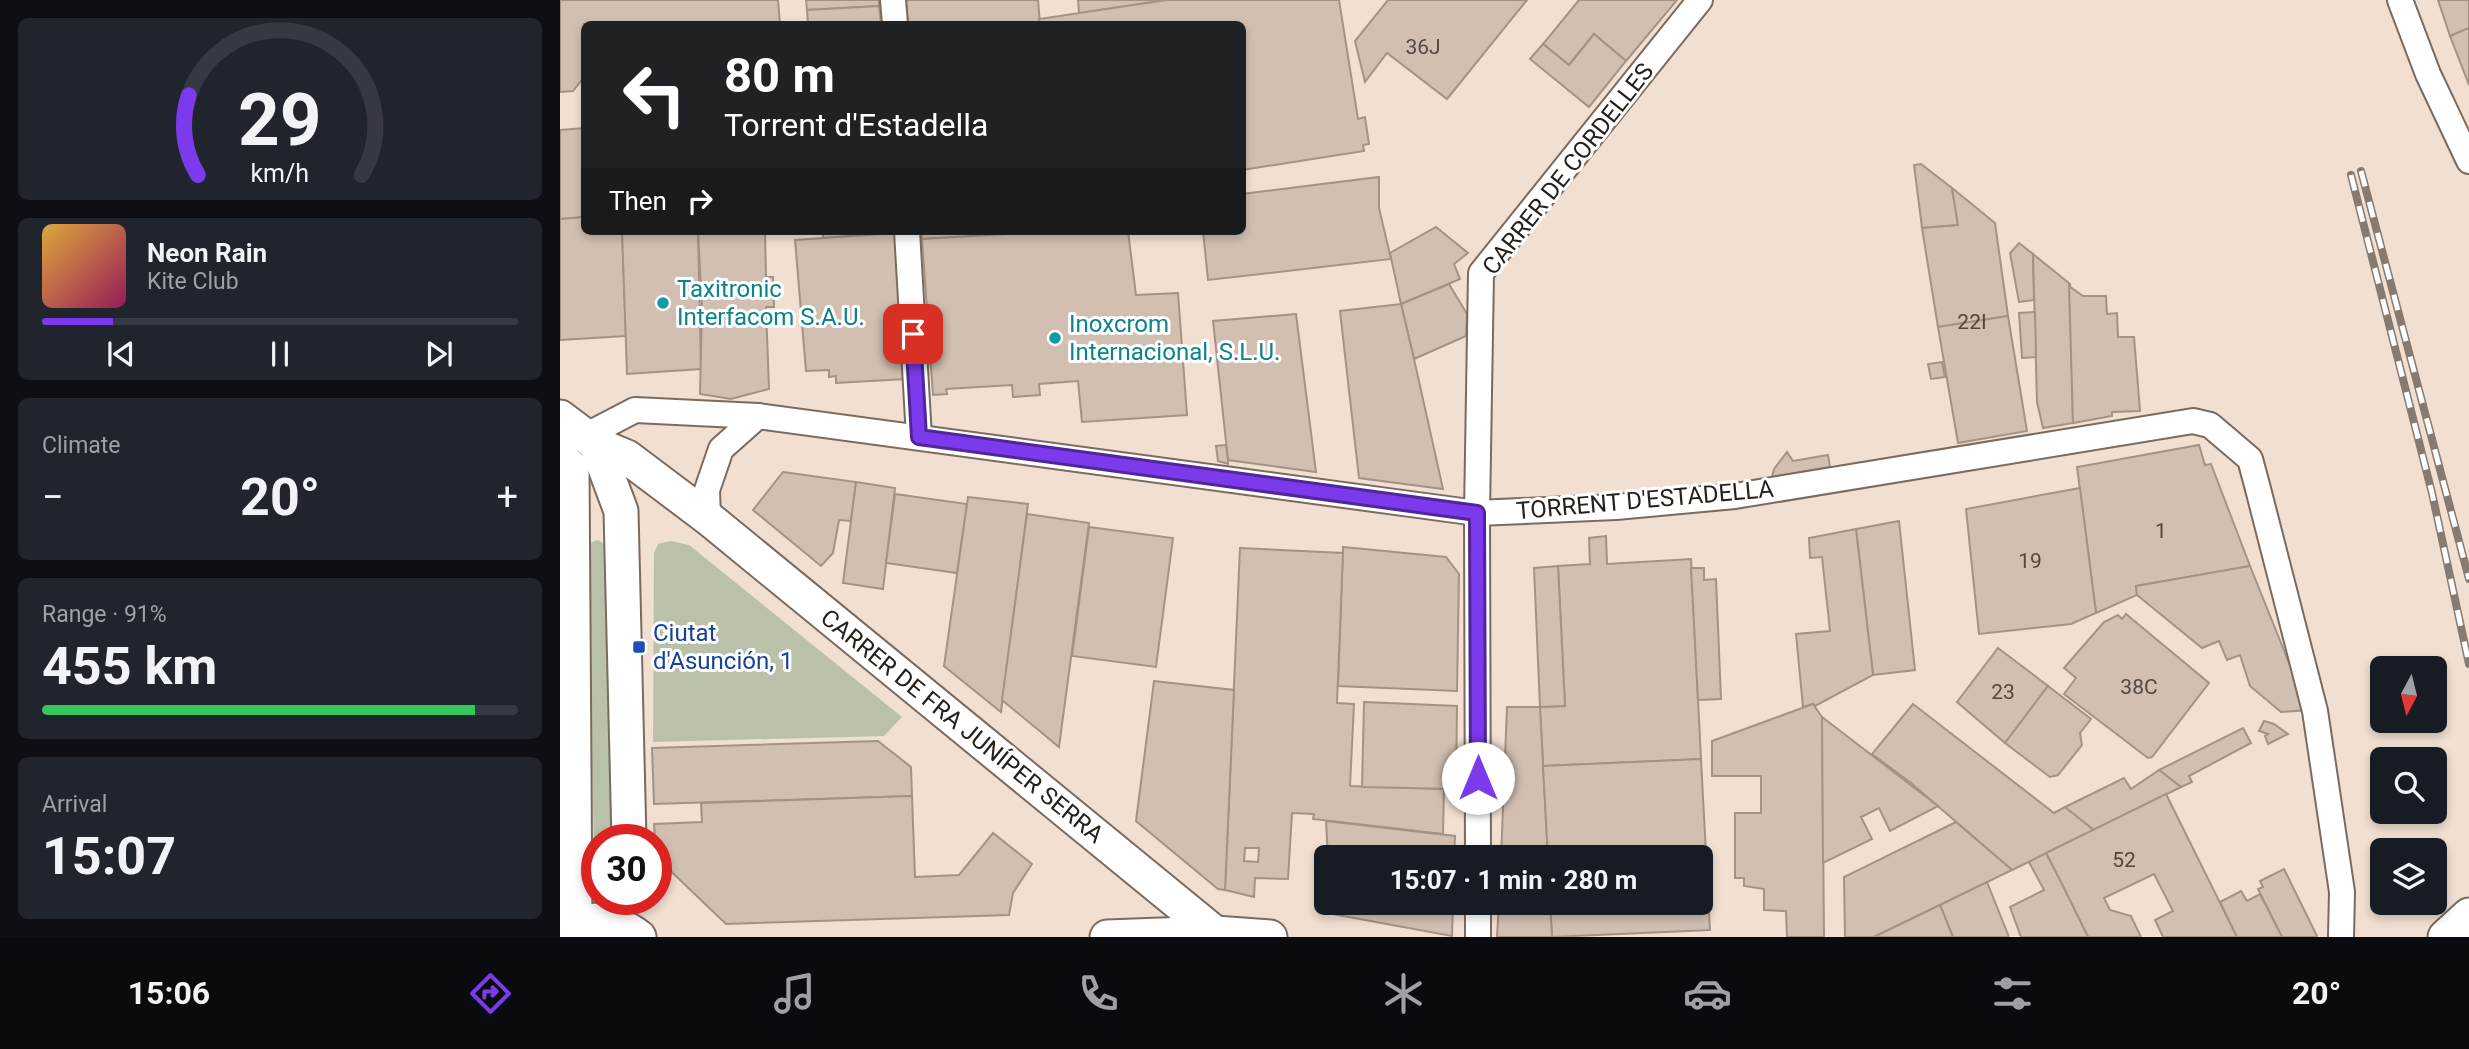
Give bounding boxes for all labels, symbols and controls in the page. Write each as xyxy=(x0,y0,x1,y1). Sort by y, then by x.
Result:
house number: 36J xyxy=(1405,35,1441,59)
text: 80 m xyxy=(724,47,835,104)
icon: left xyxy=(609,49,700,140)
street label: CARRER DE CORDELLES xyxy=(1477,58,1659,280)
text: 29 xyxy=(238,77,322,163)
text: Torrent d'Estadella xyxy=(724,106,988,144)
text: km/h xyxy=(251,159,309,188)
icon: right xyxy=(681,182,719,220)
text: Then xyxy=(609,186,667,216)
text: Neon Rain xyxy=(147,238,267,268)
text: Kite Club xyxy=(147,268,239,295)
place label: Taxitronic Interfacom S.A.U. xyxy=(677,275,865,331)
marker: Taxitronic Interfacom S.A.U. xyxy=(655,295,671,311)
pin xyxy=(883,304,943,364)
place label: Inoxcrom Internacional, S.L.U. xyxy=(1069,310,1280,366)
house number: 22I xyxy=(1957,310,1987,334)
icon: arrive xyxy=(894,315,932,353)
marker: Inoxcrom Internacional, S.L.U. xyxy=(1047,330,1063,346)
icon: previous xyxy=(102,335,140,373)
icon: pause xyxy=(261,335,299,373)
icon: next xyxy=(420,335,458,373)
text: Climate xyxy=(42,432,121,459)
text: 20° xyxy=(240,467,320,528)
text: − xyxy=(42,475,64,519)
text: + xyxy=(496,475,518,519)
street label: TORRENT D'ESTADELLA xyxy=(1515,475,1775,525)
house number: 1 xyxy=(2155,519,2167,543)
house number: 19 xyxy=(2018,549,2042,573)
text: Range · 91% xyxy=(42,601,167,628)
street label: CARRER DE FRA JUNÍPER SERRA xyxy=(815,603,1109,849)
place label: Ciutat d'Asunción, 1 xyxy=(653,619,793,675)
text: 455 km xyxy=(42,636,217,697)
marker: Ciutat d'Asunción, 1 xyxy=(631,639,647,655)
north arrow xyxy=(2370,656,2446,733)
map controls xyxy=(2370,656,2447,915)
house number: 38C xyxy=(2120,675,2158,699)
house number: 23 xyxy=(1991,680,2015,704)
position arrow xyxy=(1441,741,1515,815)
button: search xyxy=(2370,747,2447,824)
text: Arrival xyxy=(42,791,107,818)
speed limit sign: 30 xyxy=(581,824,672,915)
text: 15:07 xyxy=(42,826,176,887)
button: layers xyxy=(2370,838,2447,915)
house number: 52 xyxy=(2112,848,2136,872)
text: 15:07 · 1 min · 280 m xyxy=(1390,865,1637,895)
icon: directions xyxy=(466,969,515,1018)
icon: music xyxy=(770,969,819,1018)
icon: phone xyxy=(1074,969,1123,1018)
icon: climate xyxy=(1379,969,1428,1018)
icon: car xyxy=(1683,969,1732,1018)
icon: filters xyxy=(1988,969,2037,1018)
text: 15:06 xyxy=(128,974,210,1012)
text: 20° xyxy=(2292,974,2341,1012)

